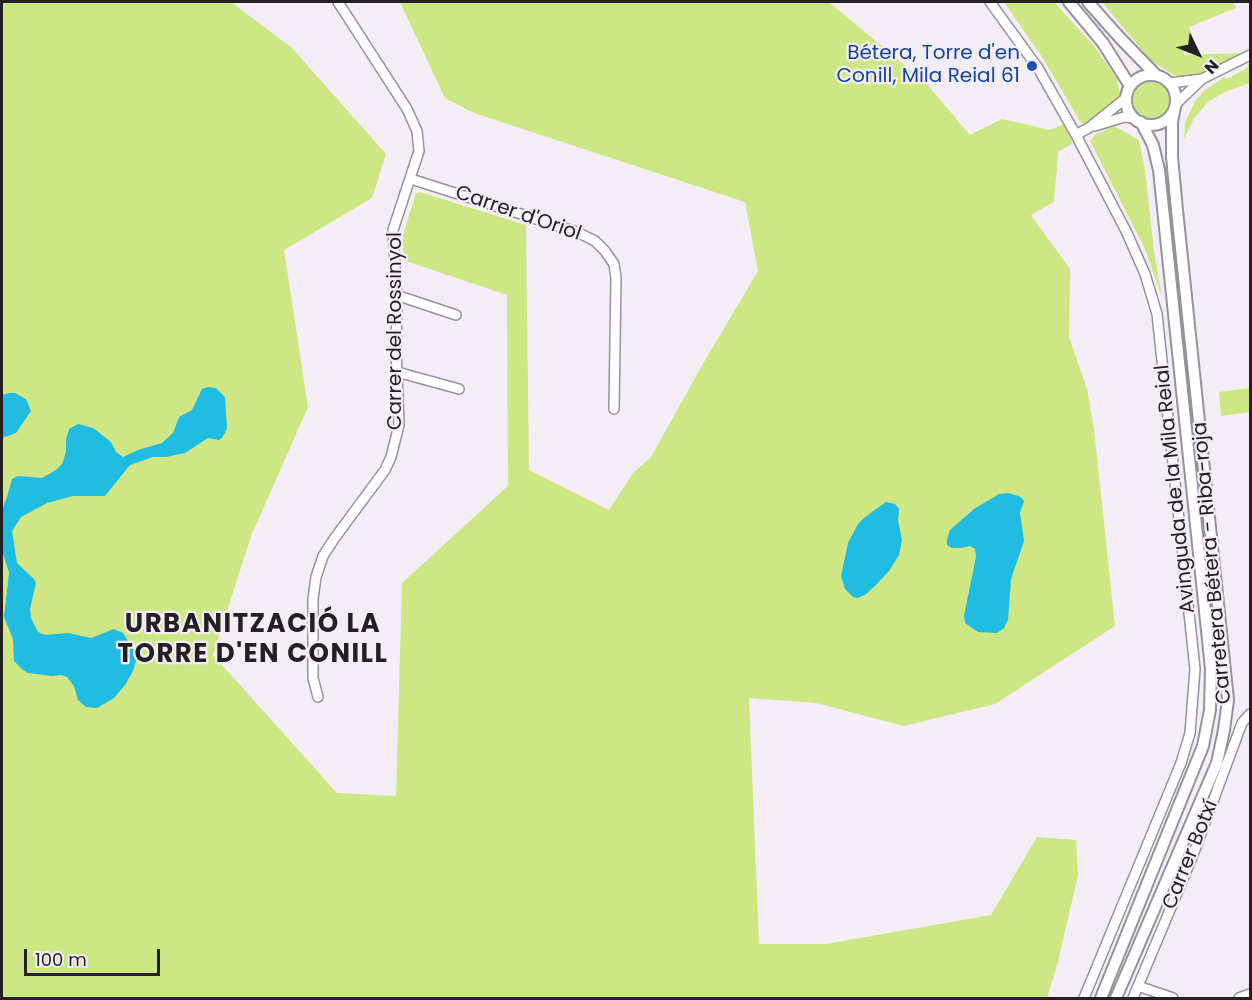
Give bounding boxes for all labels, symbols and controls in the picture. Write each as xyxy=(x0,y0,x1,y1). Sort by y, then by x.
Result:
north arrow xyxy=(1168,24,1228,84)
place label: Bétera, Torre d'en Conill, Mila Reial 61 xyxy=(837,42,1020,89)
text: N xyxy=(1199,54,1224,79)
marker: Bétera, Torre d'en Conill, Mila Reial 61 xyxy=(1025,59,1039,73)
street label: Carrer d'Oriol xyxy=(452,181,584,247)
street label: Carrer del Rossinyol xyxy=(384,232,408,430)
street label: Avinguda de la Mila Reial xyxy=(1151,363,1201,615)
street label: Carretera Bétera - Riba-roja xyxy=(1189,421,1237,705)
district label: URBANITZACIÓ LA TORRE D'EN CONILL xyxy=(118,609,388,670)
street label: Carrer Botxí xyxy=(1158,797,1224,913)
scale bar xyxy=(27,937,164,975)
text: 100 m xyxy=(35,947,87,972)

